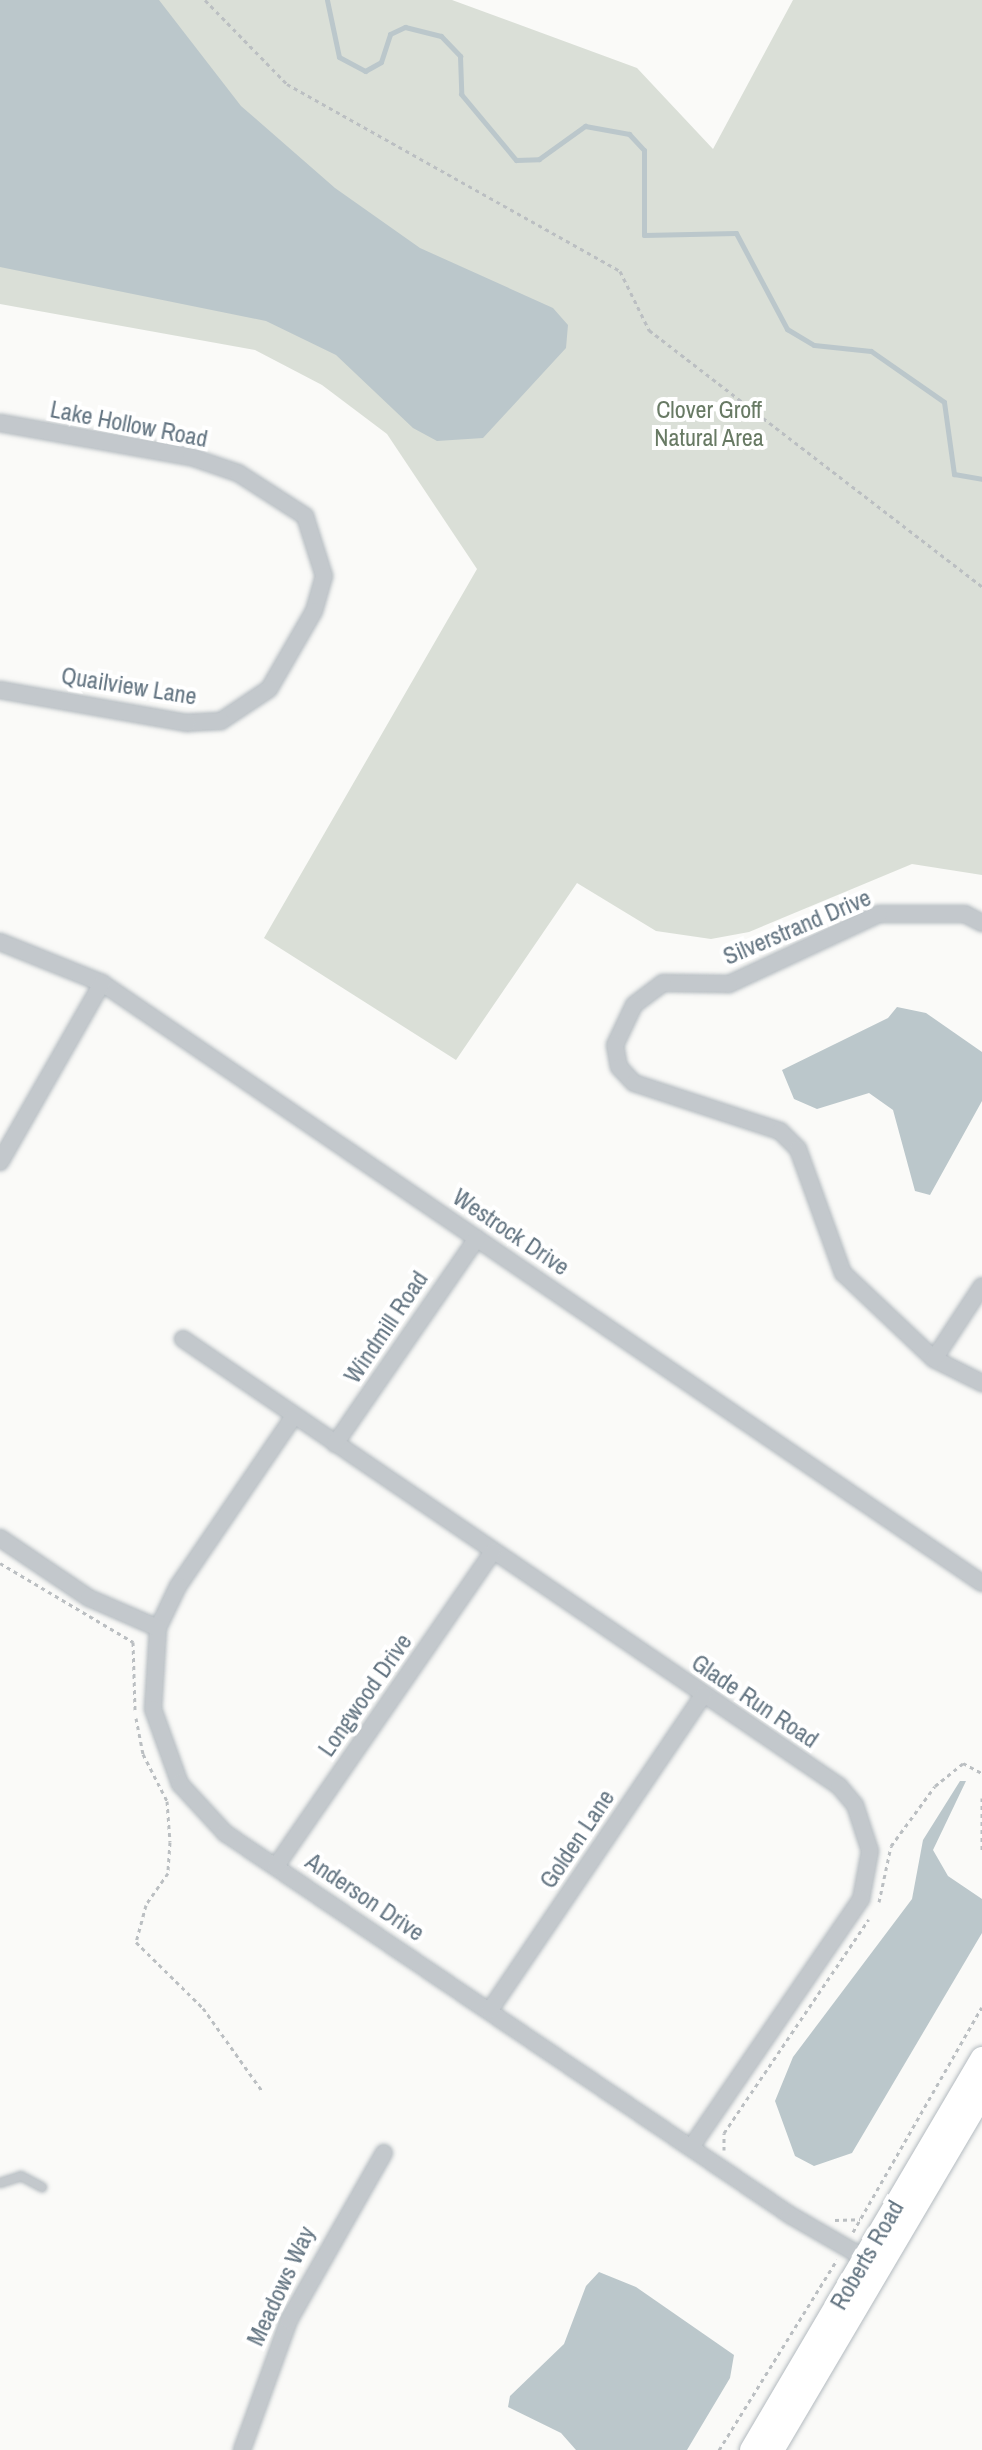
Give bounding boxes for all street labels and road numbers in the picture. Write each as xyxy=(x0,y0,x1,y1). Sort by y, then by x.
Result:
street label: Lake Hollow Road xyxy=(48,395,210,453)
street label: Quailview Lane xyxy=(59,661,199,711)
street label: Silverstrand Drive xyxy=(719,883,875,971)
street label: Westrock Drive xyxy=(447,1183,575,1281)
street label: Windmill Road xyxy=(338,1265,434,1389)
street label: Longwood Drive xyxy=(312,1628,418,1762)
street label: Glade Run Road xyxy=(686,1648,824,1754)
street label: Golden Lane xyxy=(534,1784,620,1894)
street label: Anderson Drive xyxy=(300,1847,430,1947)
street label: Roberts Road xyxy=(824,2195,910,2315)
street label: Meadows Way xyxy=(241,2222,321,2350)

